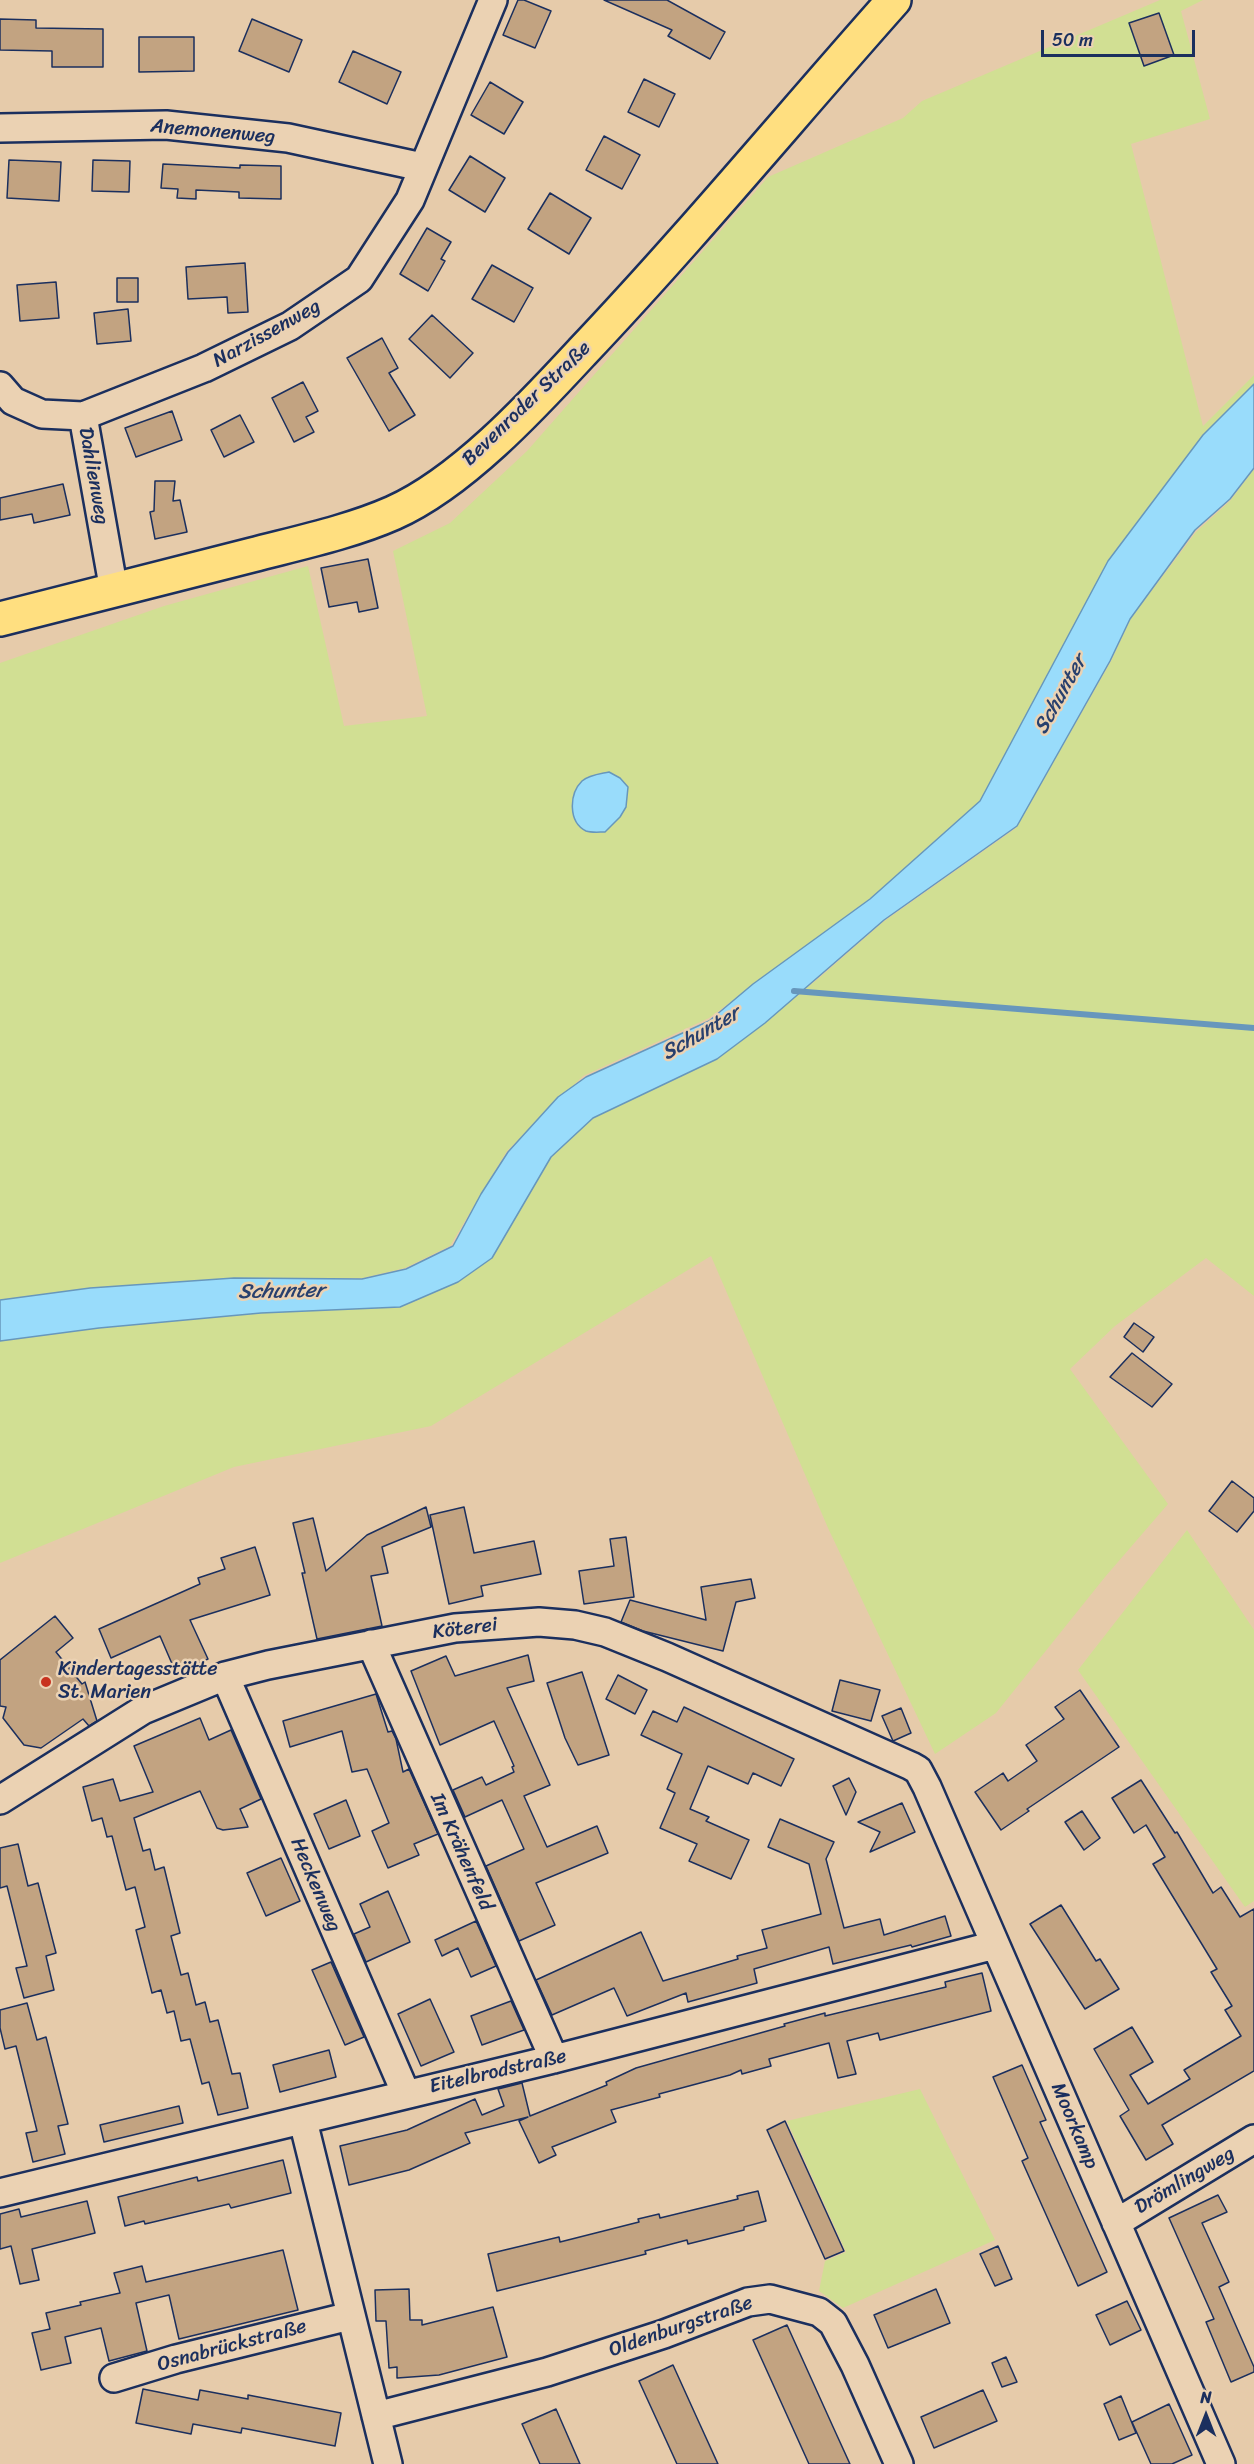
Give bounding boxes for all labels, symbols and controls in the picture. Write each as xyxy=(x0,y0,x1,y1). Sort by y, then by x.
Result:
scale bar xyxy=(1044,18,1198,56)
text: 50 m xyxy=(1052,24,1093,56)
street label: Anemonenweg xyxy=(150,115,276,149)
street label: Narzissenweg xyxy=(209,295,325,373)
street label: Bevenroder Straße xyxy=(458,337,596,471)
street label: Dahlienweg xyxy=(73,425,113,527)
water label: Schunter xyxy=(1029,651,1093,739)
water label: Schunter xyxy=(657,1002,745,1066)
water label: Schunter xyxy=(238,1279,324,1305)
street label: Köterei xyxy=(431,1613,499,1645)
place label: Kindertagesstätte St. Marien xyxy=(58,1658,218,1705)
marker: Kindertagesstätte St. Marien xyxy=(39,1675,53,1689)
street label: Im Krähenfeld xyxy=(424,1790,498,1914)
street label: Heckenweg xyxy=(284,1834,346,1936)
street label: Eitelbrodstraße xyxy=(427,2045,569,2099)
street label: Moorkamp xyxy=(1045,2079,1103,2173)
street label: Drömlingweg xyxy=(1131,2142,1239,2220)
street label: Oldenburgstraße xyxy=(606,2291,756,2363)
street label: Osnabrückstraße xyxy=(155,2315,309,2377)
text: N xyxy=(1200,2383,1212,2412)
north arrow xyxy=(1176,2386,1236,2446)

